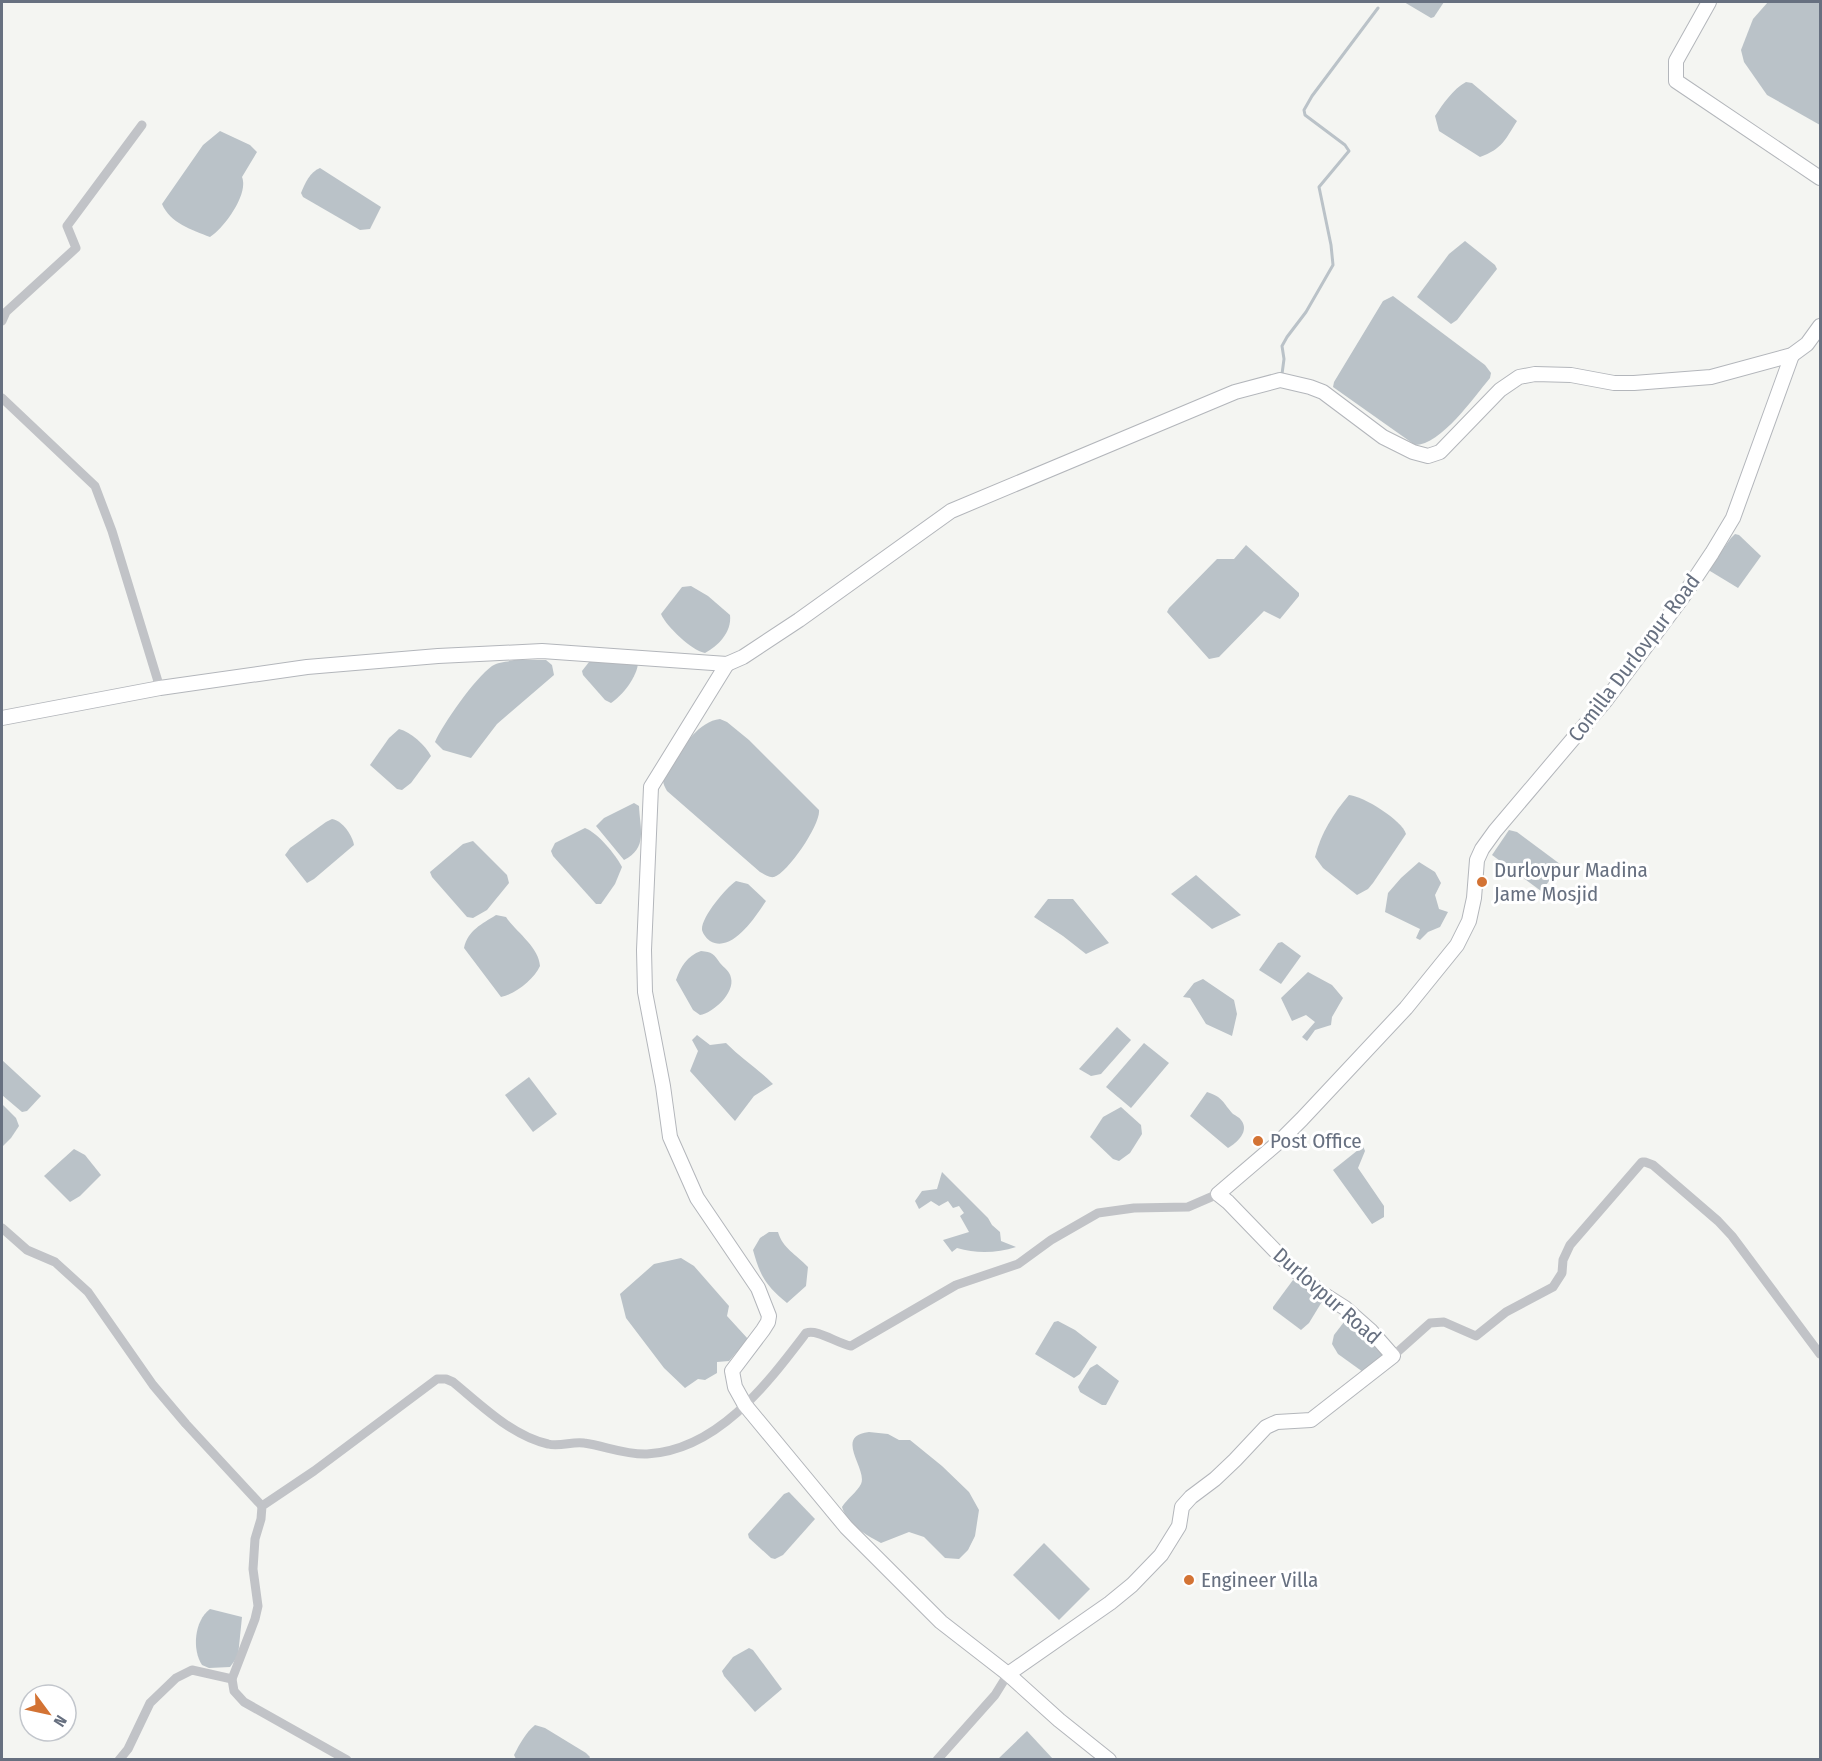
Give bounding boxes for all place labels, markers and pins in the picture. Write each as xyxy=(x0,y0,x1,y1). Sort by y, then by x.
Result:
place label: Durlovpur Madina Jame Mosjid xyxy=(1494,857,1648,907)
marker: Durlovpur Madina Jame Mosjid xyxy=(1475,875,1489,889)
place label: Post Office xyxy=(1270,1128,1362,1154)
marker: Post Office xyxy=(1251,1134,1265,1148)
place label: Engineer Villa xyxy=(1201,1567,1318,1593)
marker: Engineer Villa xyxy=(1182,1573,1196,1587)

